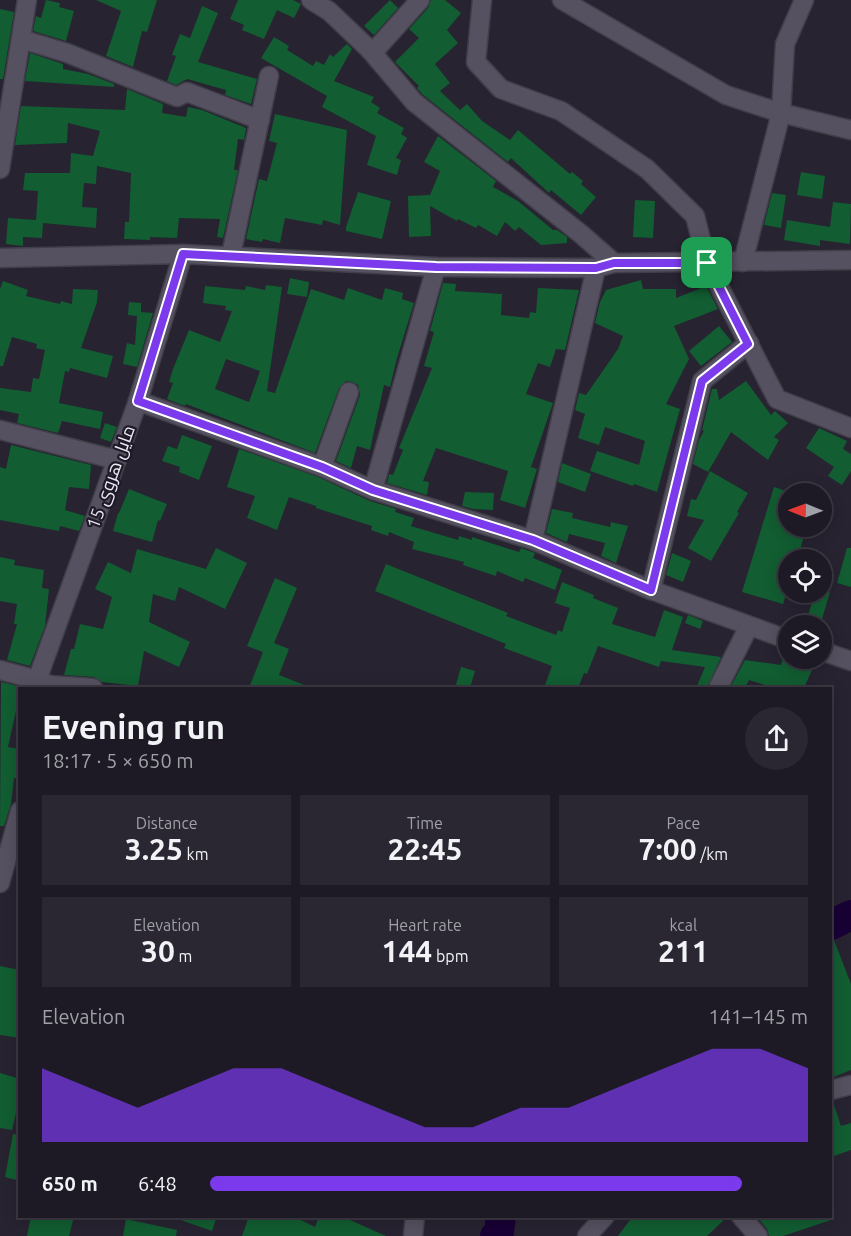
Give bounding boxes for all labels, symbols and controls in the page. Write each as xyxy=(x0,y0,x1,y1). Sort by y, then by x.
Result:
pin xyxy=(681,237,732,288)
icon: arrive xyxy=(690,246,723,279)
street label: مایل هروی 15 xyxy=(82,422,140,532)
north arrow xyxy=(778,483,832,537)
map controls xyxy=(778,483,832,669)
button: locate xyxy=(778,549,832,603)
button: layers xyxy=(778,615,832,669)
button: share xyxy=(745,707,808,770)
text: Evening run xyxy=(42,708,225,745)
text: 18:17 · 5 × 650 m xyxy=(42,749,194,772)
text: Distance xyxy=(136,814,198,832)
text: Time xyxy=(407,814,443,832)
text: Pace xyxy=(666,814,700,832)
text: 3.25 xyxy=(125,832,183,866)
text: 22:45 xyxy=(387,832,463,866)
text: 7:00 xyxy=(639,832,697,866)
text: km xyxy=(183,845,209,863)
text: /km xyxy=(697,845,728,863)
text: Elevation xyxy=(133,916,200,934)
text: Heart rate xyxy=(388,916,462,934)
text: kcal xyxy=(670,916,697,934)
text: 30 xyxy=(141,934,175,968)
text: 144 xyxy=(382,934,432,968)
text: 211 xyxy=(658,934,709,968)
text: m xyxy=(175,947,192,965)
text: bpm xyxy=(432,947,468,965)
text: Elevation xyxy=(42,1005,125,1028)
text: 141–145 m xyxy=(709,1005,808,1028)
text: 650 m xyxy=(42,1172,98,1195)
text: 6:48 xyxy=(138,1172,177,1195)

